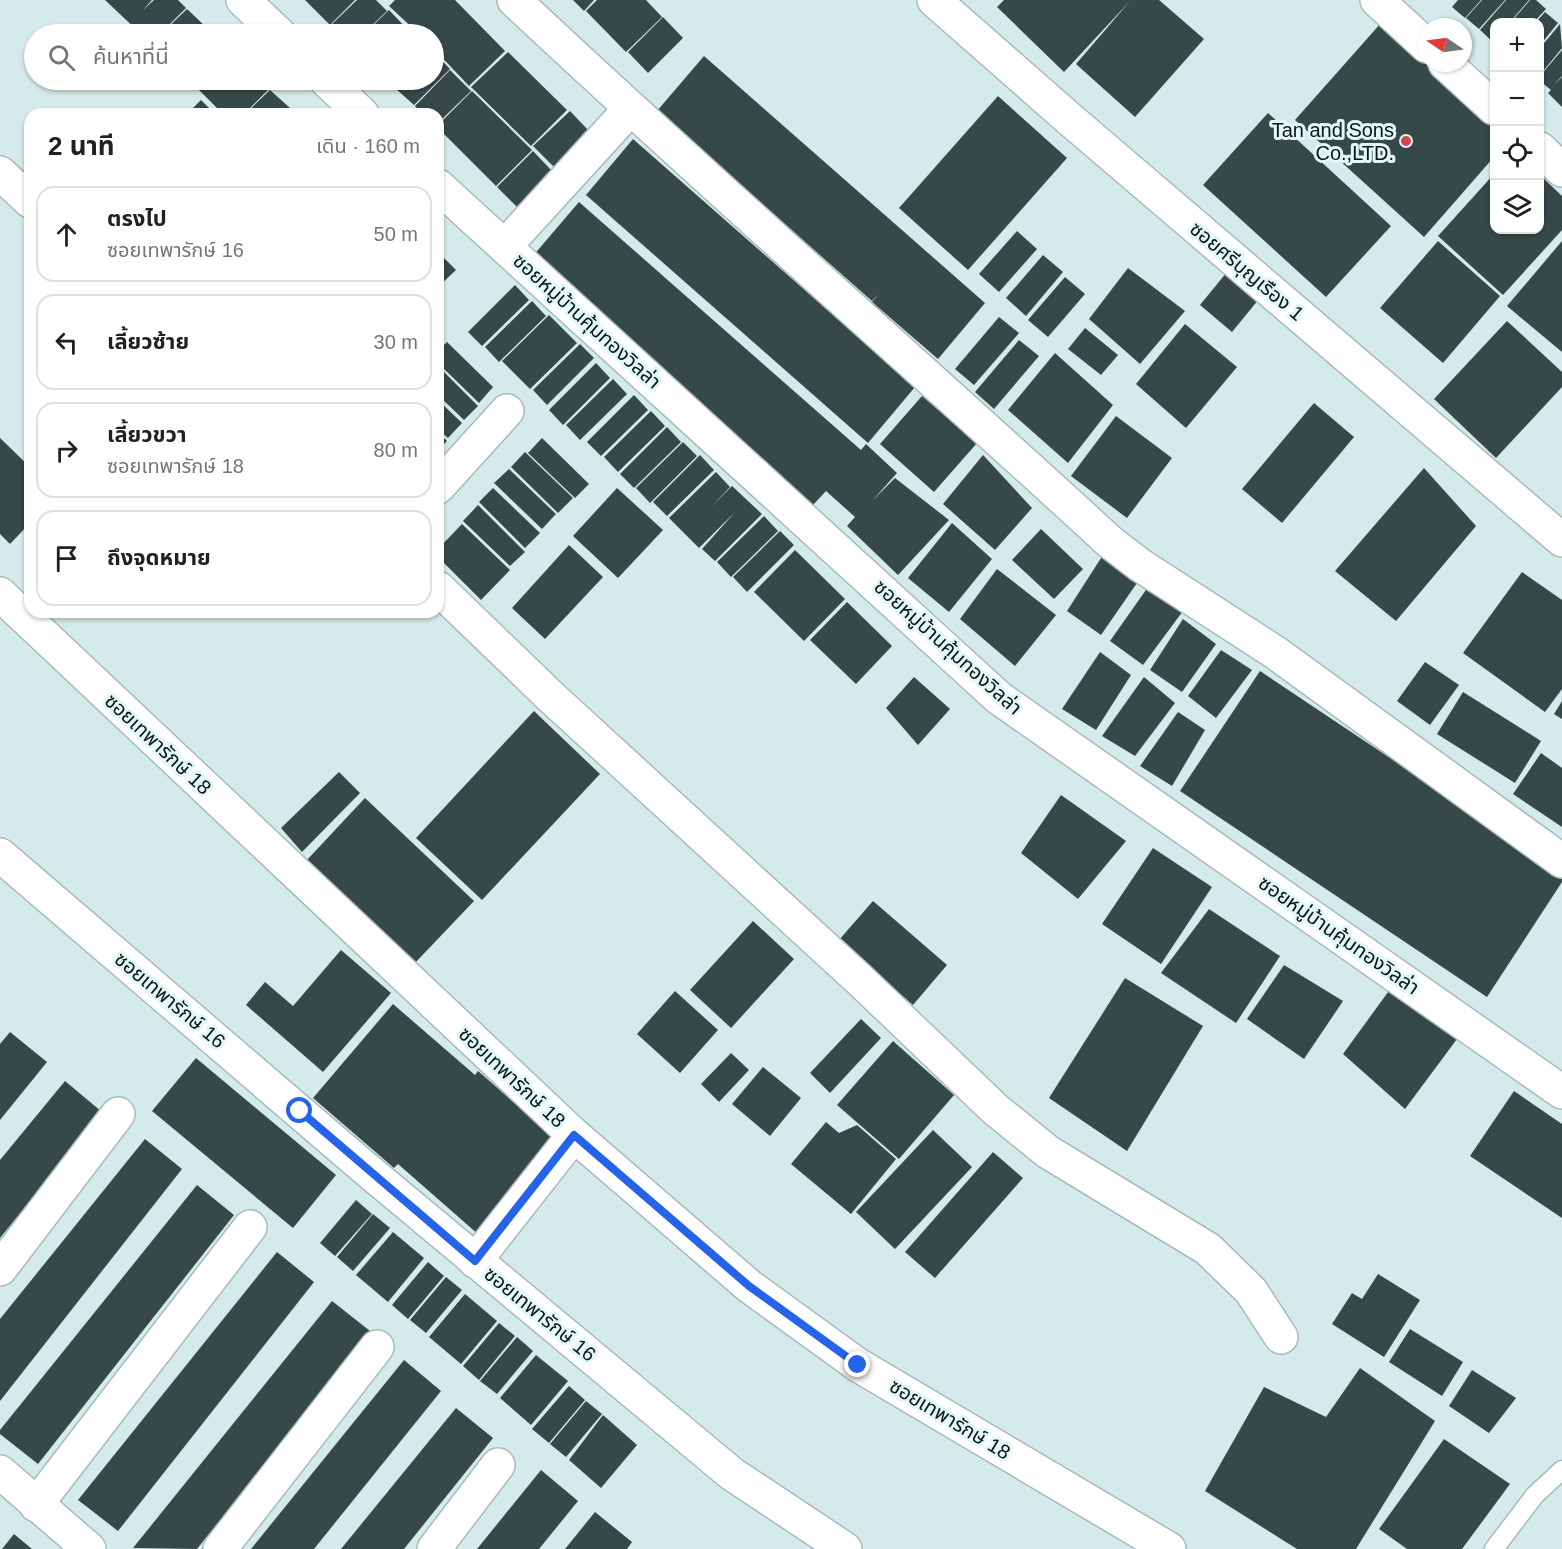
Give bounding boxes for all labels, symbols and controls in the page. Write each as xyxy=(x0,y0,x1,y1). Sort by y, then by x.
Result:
north arrow xyxy=(1418,18,1472,72)
map controls xyxy=(1490,18,1544,234)
button: + xyxy=(1490,18,1544,72)
search box xyxy=(24,24,444,90)
icon: search xyxy=(45,41,78,74)
text: ค้นหาที่นี่ xyxy=(93,44,169,69)
button: − xyxy=(1490,72,1544,126)
place label: Tan and Sons Co.,LTD. xyxy=(1272,119,1394,164)
button: locate xyxy=(1490,126,1544,180)
text: 2 นาที xyxy=(48,131,115,161)
marker: Tan and Sons Co.,LTD. xyxy=(1399,134,1413,148)
text: เดิน · 160 m xyxy=(316,135,420,157)
button: layers xyxy=(1490,180,1544,234)
text: ตรงไป xyxy=(107,206,167,231)
street label: ซอยศรีบุญเรือง 1 xyxy=(1185,217,1308,326)
icon: ahead xyxy=(50,218,83,251)
text: 50 m xyxy=(374,223,418,245)
text: ซอยเทพารักษ์ 16 xyxy=(107,239,244,261)
street label: ซอยหมู่บ้านคุ้มทองวิลล่า xyxy=(507,249,665,394)
icon: left xyxy=(50,326,83,359)
text: เลี้ยวซ้าย xyxy=(107,329,189,354)
text: 30 m xyxy=(374,331,418,353)
text: เลี้ยวขวา xyxy=(107,422,187,447)
icon: right xyxy=(50,434,83,467)
text: 80 m xyxy=(374,439,418,461)
text: ซอยเทพารักษ์ 18 xyxy=(107,455,244,477)
icon: arrive xyxy=(50,542,83,575)
text: ถึงจุดหมาย xyxy=(107,545,211,570)
street label: ซอยหมู่บ้านคุ้มทองวิลล่า xyxy=(868,575,1026,720)
street label: ซอยเทพารักษ์ 18 xyxy=(100,689,216,799)
street label: ซอยหมู่บ้านคุ้มทองวิลล่า xyxy=(1253,871,1423,1000)
street label: ซอยเทพารักษ์ 16 xyxy=(110,948,230,1052)
street label: ซอยเทพารักษ์ 18 xyxy=(454,1022,570,1132)
route start xyxy=(286,1097,312,1123)
street label: ซอยเทพารักษ์ 16 xyxy=(480,1262,600,1366)
route end xyxy=(844,1351,870,1377)
street label: ซอยเทพารักษ์ 18 xyxy=(886,1374,1014,1464)

